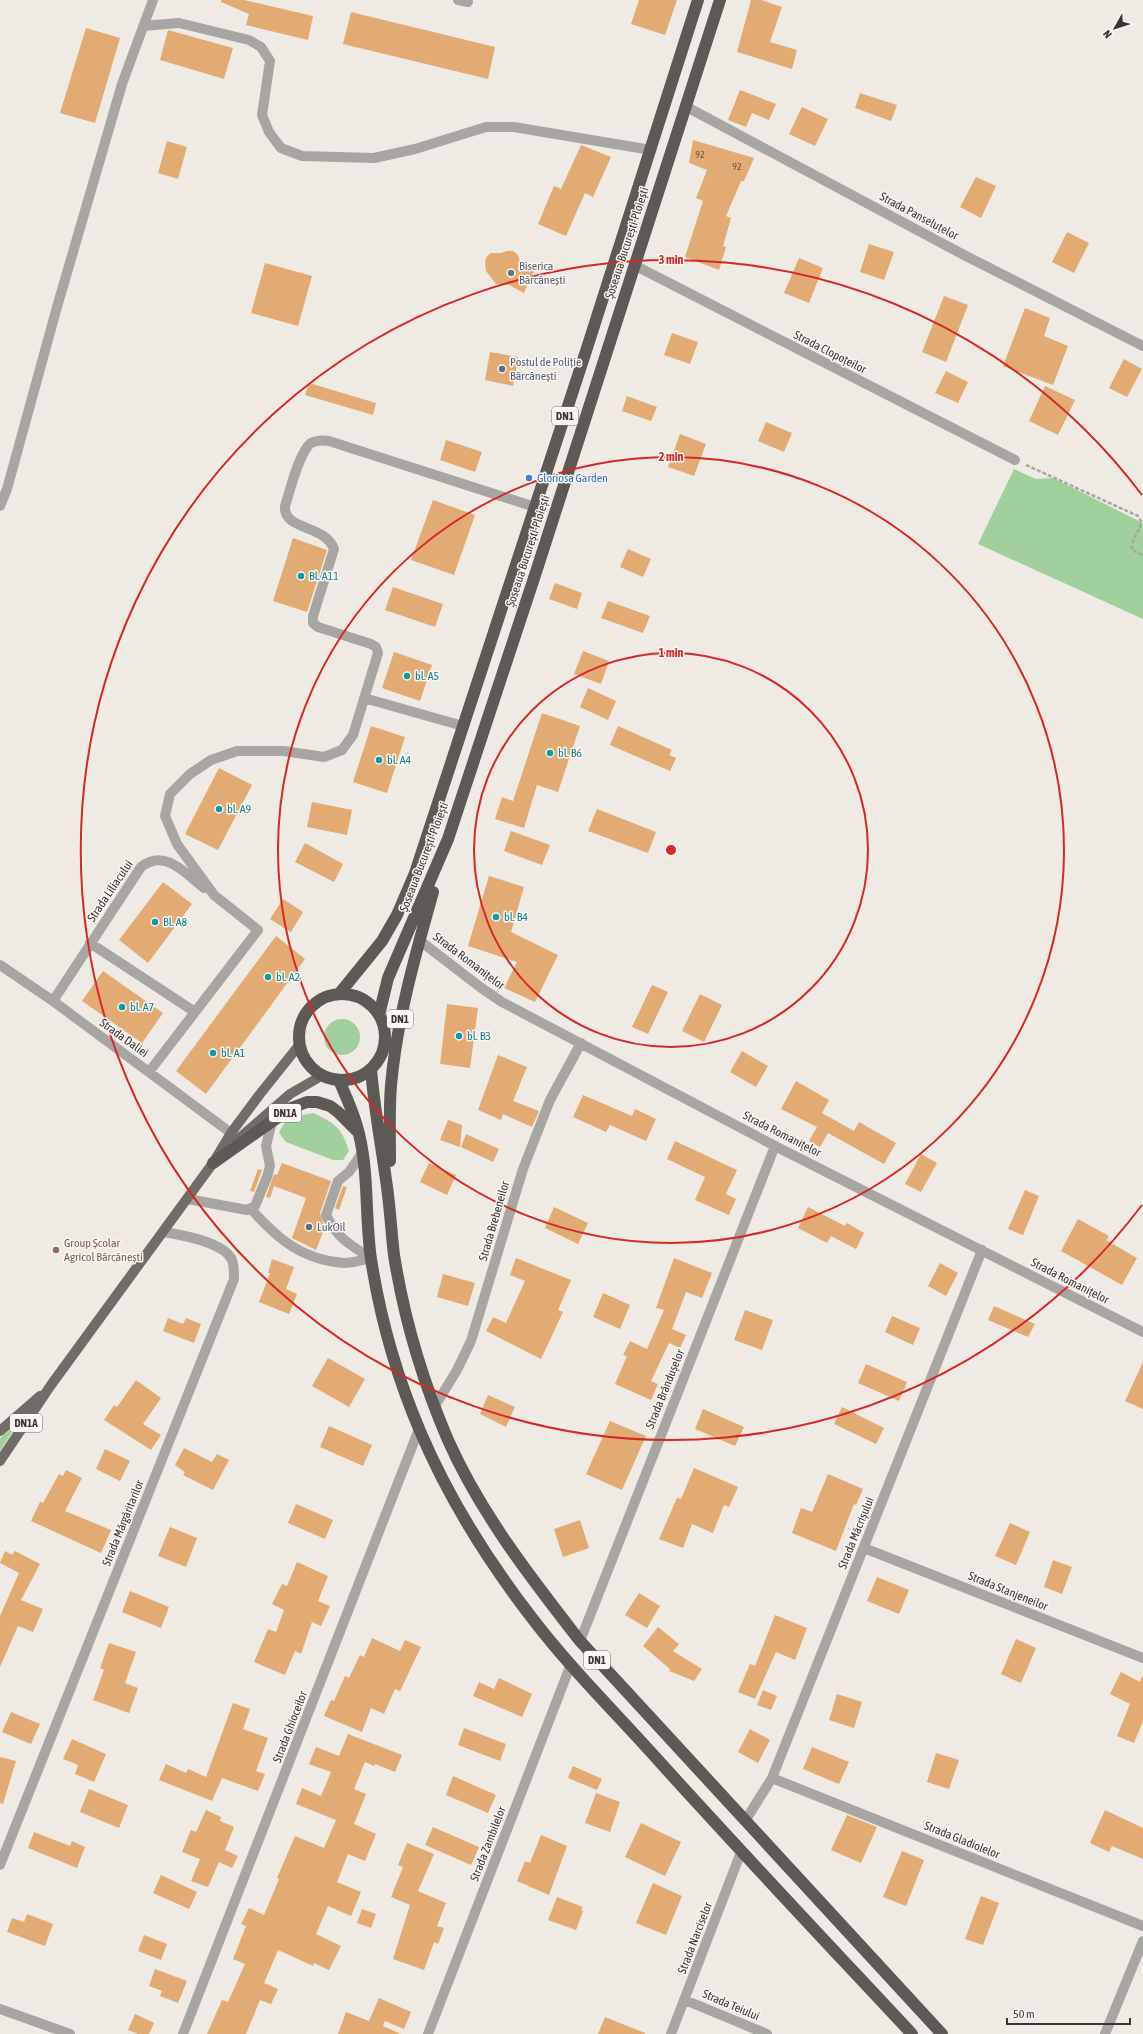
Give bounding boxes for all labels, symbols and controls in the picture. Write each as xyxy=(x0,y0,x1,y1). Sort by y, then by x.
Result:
north arrow xyxy=(1095,8,1135,48)
text: N xyxy=(1101,28,1114,41)
house number: 92 xyxy=(695,149,705,160)
house number: 92 xyxy=(732,161,742,172)
street label: Șoseaua București-Ploiești xyxy=(602,185,652,301)
street label: Strada Panseluțelor xyxy=(877,189,961,243)
text: 3 min xyxy=(659,253,683,267)
place label: Biserica Bărcănești xyxy=(519,259,566,287)
marker: Biserica Bărcănești xyxy=(506,268,516,278)
street label: Strada Clopoțeilor xyxy=(791,328,869,376)
place label: Postul de Poliție Bărcănești xyxy=(510,355,582,383)
marker: Postul de Poliție Bărcănești xyxy=(497,364,507,374)
road number: DN1 xyxy=(552,407,578,425)
text: 2 min xyxy=(659,450,683,464)
place label: Gloriosa Garden xyxy=(537,471,608,485)
marker: Gloriosa Garden xyxy=(524,473,534,483)
street label: Șoseaua București-Ploiești xyxy=(503,493,553,609)
place label: Bl. A11 xyxy=(309,569,339,583)
marker: Bl. A11 xyxy=(296,571,306,581)
text: 1 min xyxy=(659,646,683,660)
place label: bl. A5 xyxy=(415,669,439,683)
marker: bl. A5 xyxy=(402,671,412,681)
place label: bl. B6 xyxy=(558,746,582,760)
marker: bl. B6 xyxy=(545,748,555,758)
place label: bl. A4 xyxy=(387,753,412,767)
marker: bl. A4 xyxy=(374,755,384,765)
street label: Șoseaua București-Ploiești xyxy=(397,800,451,914)
place label: bl. A9 xyxy=(227,802,252,816)
marker: bl. A9 xyxy=(214,804,224,814)
centre of rings xyxy=(664,843,678,857)
street label: Strada Liliacului xyxy=(84,858,136,924)
place label: bl. B4 xyxy=(504,910,528,924)
marker: bl. B4 xyxy=(491,912,501,922)
place label: Bl. A8 xyxy=(163,915,188,929)
marker: Bl. A8 xyxy=(150,917,160,927)
street label: Strada Romanițelor xyxy=(431,930,508,993)
place label: bl. A2 xyxy=(276,970,300,984)
marker: bl. A2 xyxy=(263,972,273,982)
place label: bl. A7 xyxy=(130,1000,155,1014)
marker: bl. A7 xyxy=(117,1002,127,1012)
road number: DN1 xyxy=(387,1010,413,1028)
street label: Strada Daliei xyxy=(97,1016,151,1060)
place label: bl. B3 xyxy=(467,1029,491,1043)
marker: bl. B3 xyxy=(454,1031,464,1041)
place label: bl. A1 xyxy=(221,1046,246,1060)
marker: bl. A1 xyxy=(208,1048,218,1058)
road number: DN1A xyxy=(269,1104,301,1122)
street label: Strada Romanițelor xyxy=(741,1108,824,1160)
street label: Strada Brebeneilor xyxy=(476,1179,512,1263)
place label: LukOil xyxy=(317,1220,346,1234)
marker: LukOil xyxy=(304,1222,314,1232)
place label: Group Școlar Agricol Bărcănești xyxy=(64,1236,143,1264)
marker: Group Școlar Agricol Bărcănești xyxy=(51,1245,61,1255)
street label: Strada Romanițelor xyxy=(1029,1255,1112,1307)
street label: Strada Brândușelor xyxy=(643,1347,687,1431)
road number: DN1A xyxy=(10,1414,42,1432)
street label: Strada Mărgăritarilor xyxy=(99,1478,147,1568)
street label: Strada Măcrișului xyxy=(835,1495,877,1571)
street label: Strada Stanjeneilor xyxy=(966,1569,1050,1614)
road number: DN1 xyxy=(584,1651,610,1669)
street label: Strada Ghioceilor xyxy=(270,1689,310,1765)
street label: Strada Zambilelor xyxy=(467,1804,509,1883)
street label: Strada Gladiolelor xyxy=(922,1818,1002,1862)
street label: Strada Narciselor xyxy=(675,1900,715,1976)
street label: Strada Teiului xyxy=(700,1987,762,2023)
scale bar xyxy=(1007,2000,1130,2026)
text: 50 m xyxy=(1013,2007,1035,2021)

